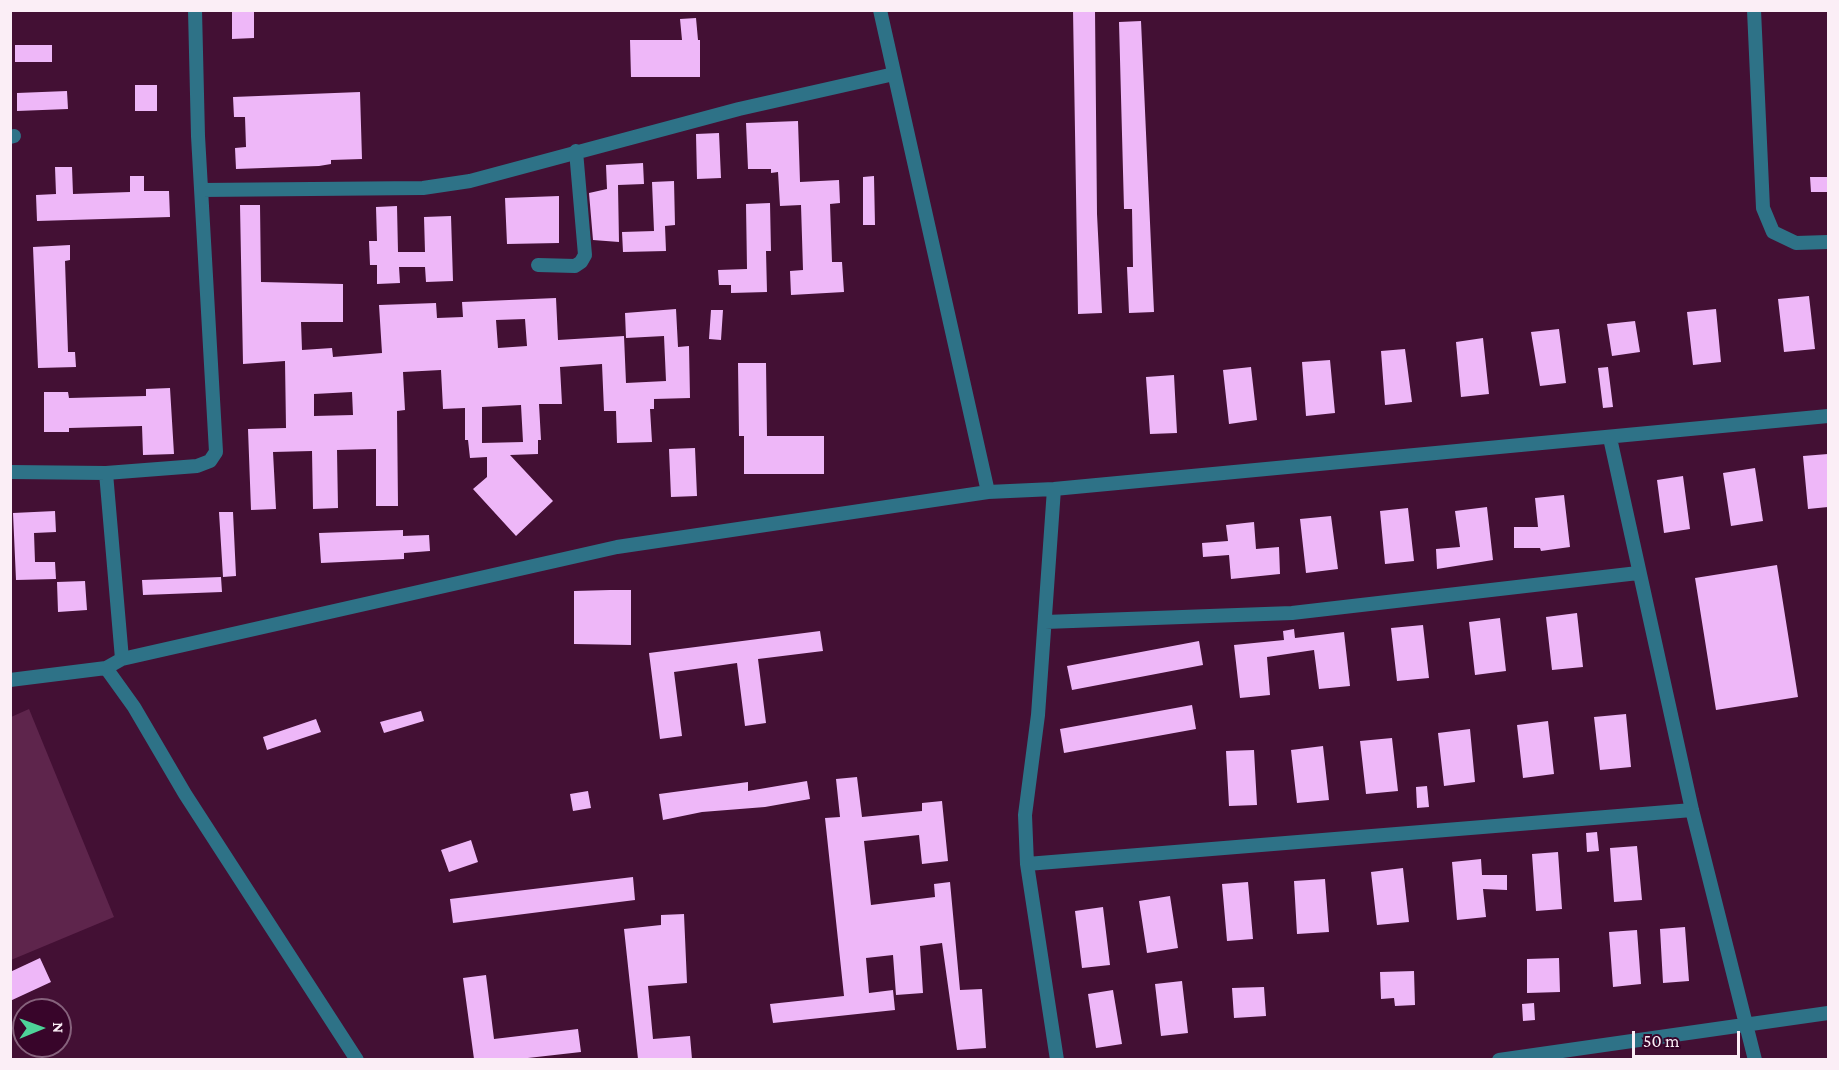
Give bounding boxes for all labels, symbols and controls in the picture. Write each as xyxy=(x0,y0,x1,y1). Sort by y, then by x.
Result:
north arrow xyxy=(12,998,72,1058)
scale bar xyxy=(1635,1019,1743,1057)
text: N xyxy=(50,1022,67,1033)
text: 50 m xyxy=(1643,1031,1680,1051)

